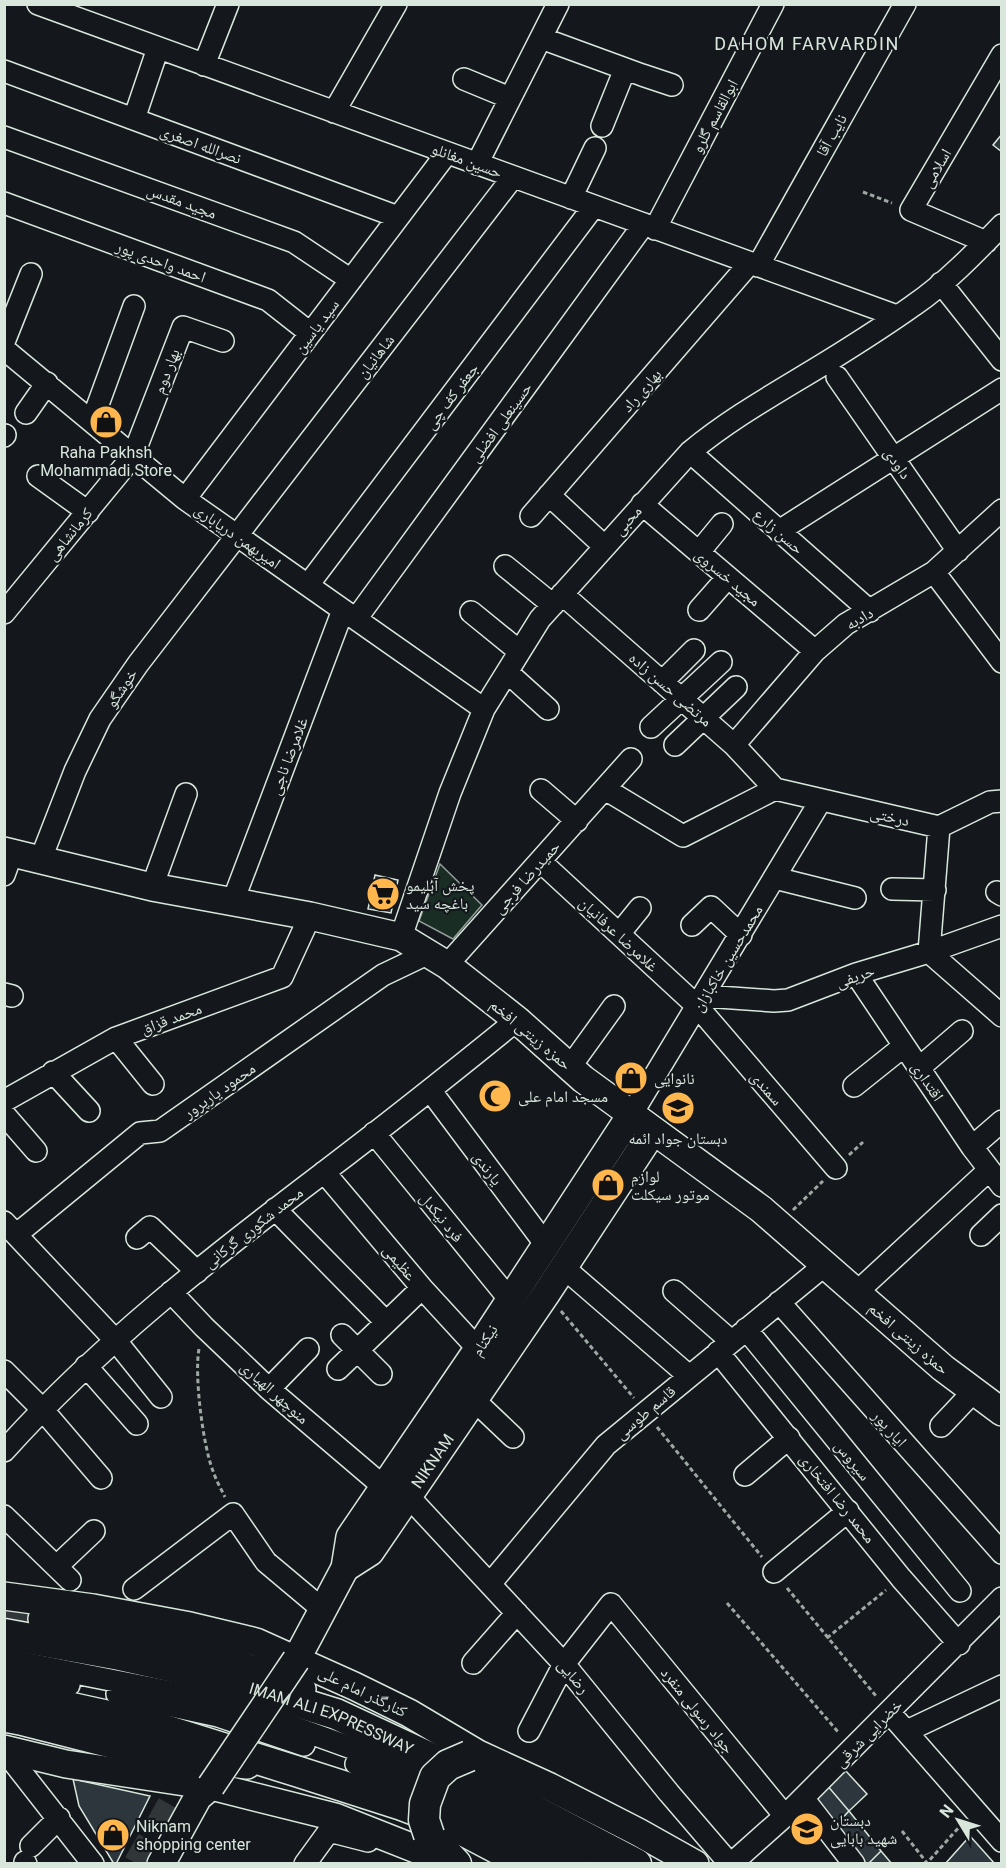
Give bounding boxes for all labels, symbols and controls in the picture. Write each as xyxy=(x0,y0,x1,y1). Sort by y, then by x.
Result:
district label: DAHOM FARVARDIN xyxy=(714,33,900,54)
street label: ابوالقاسم گلرو xyxy=(687,76,743,157)
street label: نایب آقا xyxy=(812,111,851,160)
street label: نصرالله اصغری xyxy=(157,121,244,169)
street label: حسین مغانلو xyxy=(429,139,505,183)
street label: اسلامی xyxy=(918,145,956,192)
street label: مجید مقدس xyxy=(144,180,219,224)
street label: احمد واحدی پور xyxy=(112,236,208,287)
street label: سید یاسین xyxy=(290,295,344,358)
street label: شاهانیان xyxy=(352,331,399,383)
street label: بهار دوم xyxy=(149,346,185,397)
street label: جعفر کف چی xyxy=(420,359,483,434)
street label: بهاری راد xyxy=(617,365,666,417)
street label: حسینعلی افضلی xyxy=(465,378,537,467)
shop icon: Raha Pakhsh Mohammadi Store xyxy=(88,404,124,440)
place label: Raha Pakhsh Mohammadi Store xyxy=(40,443,172,480)
street label: داودی xyxy=(879,444,915,483)
street label: امیربهمن دریاباری xyxy=(190,500,284,574)
street label: محبی xyxy=(609,501,646,540)
street label: کرمانشاهی xyxy=(42,504,97,565)
street label: حسن زارع xyxy=(749,505,808,559)
street label: مجید خسروی xyxy=(690,544,764,611)
street label: دادبه xyxy=(842,603,876,634)
street label: مرتضی حسن زاده xyxy=(625,648,716,731)
street label: خوشگو xyxy=(102,665,141,711)
street label: غلامرضا ناجی xyxy=(265,715,313,798)
street label: درختی xyxy=(868,803,911,831)
street label: حمیدرضا فرجی xyxy=(489,837,565,918)
supermarket icon: پخش آبلیمو باغچه سید xyxy=(365,876,401,912)
place label: پخش آبلیمو باغچه سید xyxy=(406,876,475,913)
street label: غلامرضا عرفانیان xyxy=(575,893,662,977)
street label: محمدحسین خاکبازان xyxy=(688,902,768,1016)
street label: حریفی xyxy=(833,961,877,993)
street label: حمزه زینتی افخم xyxy=(485,995,575,1075)
street label: محمد قزاق xyxy=(138,999,205,1039)
street label: اقتداری xyxy=(907,1058,948,1105)
street label: محمود یارپرور xyxy=(179,1059,259,1123)
shop icon: نانوایی xyxy=(613,1060,649,1096)
street label: سمندی xyxy=(746,1067,787,1110)
place label: نانوایی xyxy=(654,1069,695,1089)
mosque icon: مسجد امام علی xyxy=(477,1078,513,1114)
place label: مسجد امام علی xyxy=(518,1087,608,1107)
school or university icon: دبستان جواد ائمه xyxy=(660,1090,696,1126)
place label: دبستان جواد ائمه xyxy=(629,1129,727,1149)
street label: یارندی xyxy=(468,1148,506,1190)
shop icon: لوازم موتور سیکلت xyxy=(590,1167,626,1203)
place label: لوازم موتور سیکلت xyxy=(631,1167,710,1204)
street label: محمد شکوری گرکانی xyxy=(200,1183,307,1273)
street label: فرد نیکدل xyxy=(415,1189,467,1247)
street label: عظیمی xyxy=(378,1240,420,1285)
street label: حمزه زینتی افخم xyxy=(864,1298,953,1379)
street label: نیکنام xyxy=(467,1321,503,1360)
street label: منوچهر الهیاری xyxy=(236,1357,313,1429)
street label: قاسم طوسی xyxy=(611,1382,680,1444)
street label: ایار پور xyxy=(868,1405,911,1451)
street label: NIKNAM xyxy=(407,1430,458,1492)
street label: سیروس xyxy=(830,1436,875,1485)
street label: محمد رضا افتخاری xyxy=(795,1450,880,1548)
street label: رضایی xyxy=(553,1655,594,1698)
street label: کنارگذر امام علی xyxy=(315,1662,410,1722)
street label: جواد رسولی منفرد xyxy=(656,1663,738,1758)
street label: IMAM ALI EXPRESSWAY xyxy=(247,1679,417,1759)
street label: خضرایی شرقی xyxy=(831,1696,907,1772)
north arrow xyxy=(928,1790,988,1850)
text: N xyxy=(936,1801,958,1821)
school or university icon: دبستان شهید بابایی xyxy=(789,1811,825,1847)
place label: دبستان شهید بابایی xyxy=(830,1811,897,1849)
shop icon: Niknam shopping center xyxy=(95,1817,131,1853)
place label: Niknam shopping center xyxy=(136,1817,251,1854)

